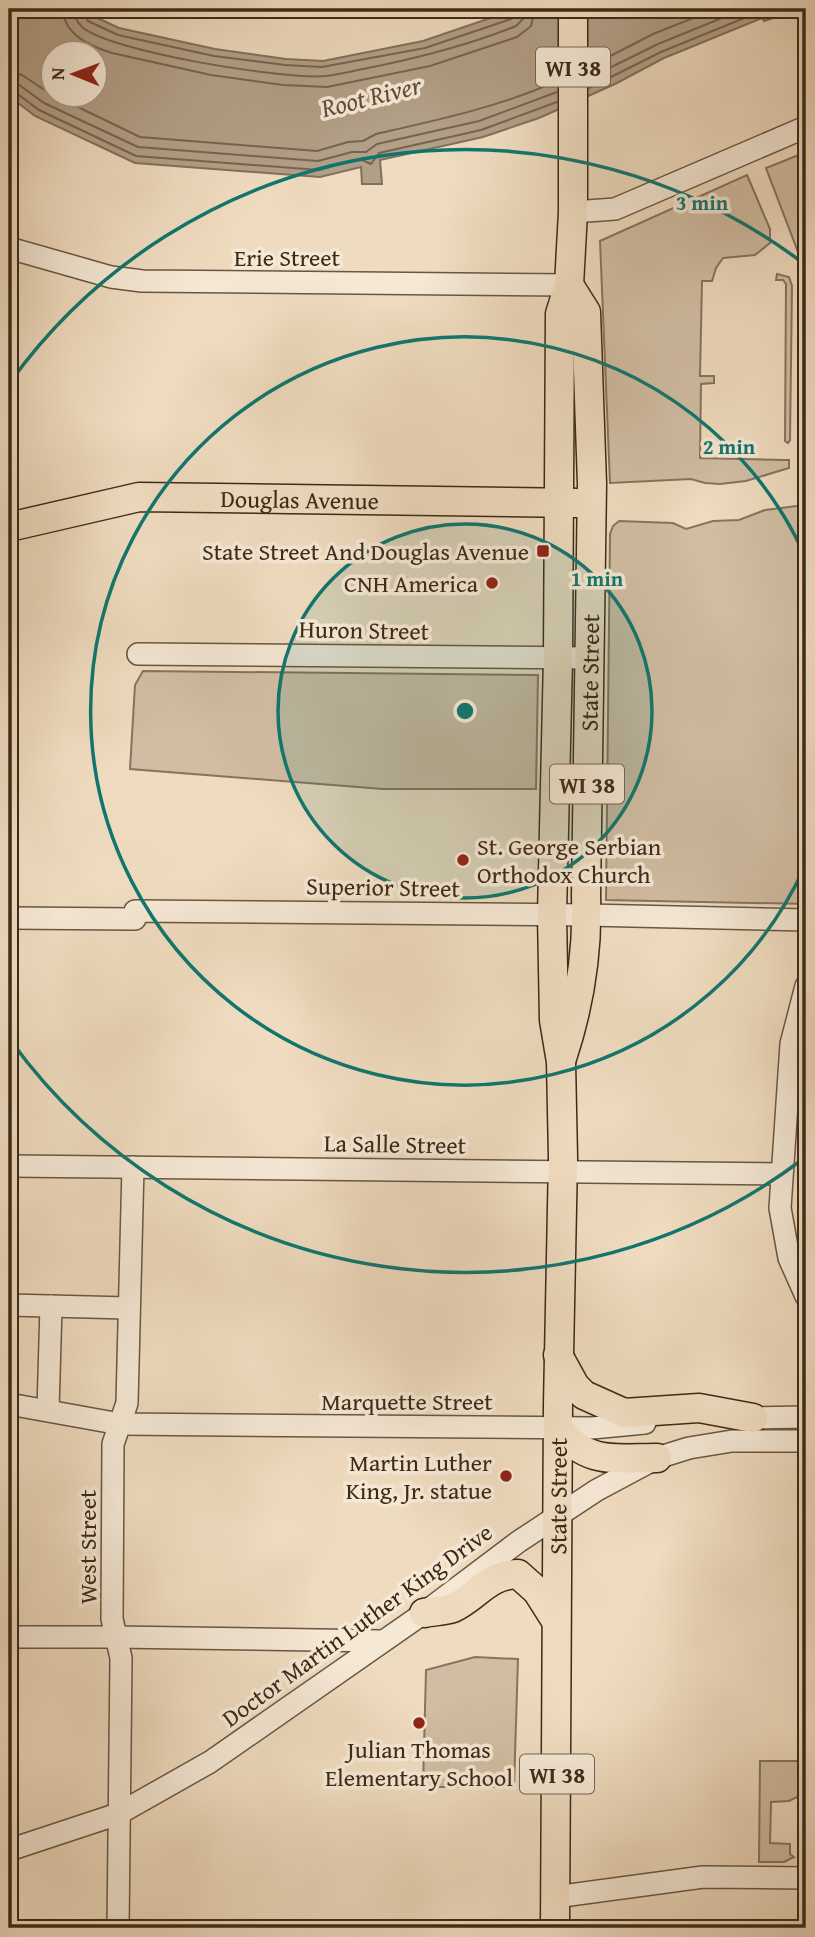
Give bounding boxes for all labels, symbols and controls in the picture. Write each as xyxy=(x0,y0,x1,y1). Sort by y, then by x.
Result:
north arrow xyxy=(38,38,108,108)
road number: WI 38 xyxy=(536,48,610,86)
water label: Root River xyxy=(316,64,427,128)
text: N xyxy=(43,67,71,80)
text: 3 min xyxy=(676,187,729,218)
street label: Erie Street xyxy=(234,240,341,275)
text: 2 min xyxy=(703,431,756,462)
street label: Douglas Avenue xyxy=(220,481,379,518)
place label: State Street And Douglas Avenue xyxy=(202,534,529,569)
marker: State Street And Douglas Avenue xyxy=(535,543,551,559)
text: 1 min xyxy=(571,563,624,594)
place label: CNH America xyxy=(344,566,479,601)
marker: CNH America xyxy=(484,575,500,591)
street label: Huron Street xyxy=(299,611,430,649)
street label: State Street xyxy=(571,613,608,732)
centre of rings xyxy=(453,699,477,723)
road number: WI 38 xyxy=(550,764,624,804)
place label: St. George Serbian Orthodox Church xyxy=(477,829,662,892)
marker: St. George Serbian Orthodox Church xyxy=(455,852,471,868)
street label: Superior Street xyxy=(306,868,461,906)
street label: La Salle Street xyxy=(324,1125,467,1163)
street label: Marquette Street xyxy=(321,1384,493,1419)
street label: State Street xyxy=(540,1437,575,1555)
place label: Martin Luther King, Jr. statue xyxy=(346,1445,492,1508)
marker: Martin Luther King, Jr. statue xyxy=(498,1468,514,1484)
street label: West Street xyxy=(70,1489,105,1604)
street label: Doctor Martin Luther King Drive xyxy=(215,1515,499,1735)
marker: Julian Thomas Elementary School xyxy=(411,1715,427,1731)
place label: Julian Thomas Elementary School xyxy=(325,1732,513,1795)
road number: WI 38 xyxy=(520,1754,594,1794)

